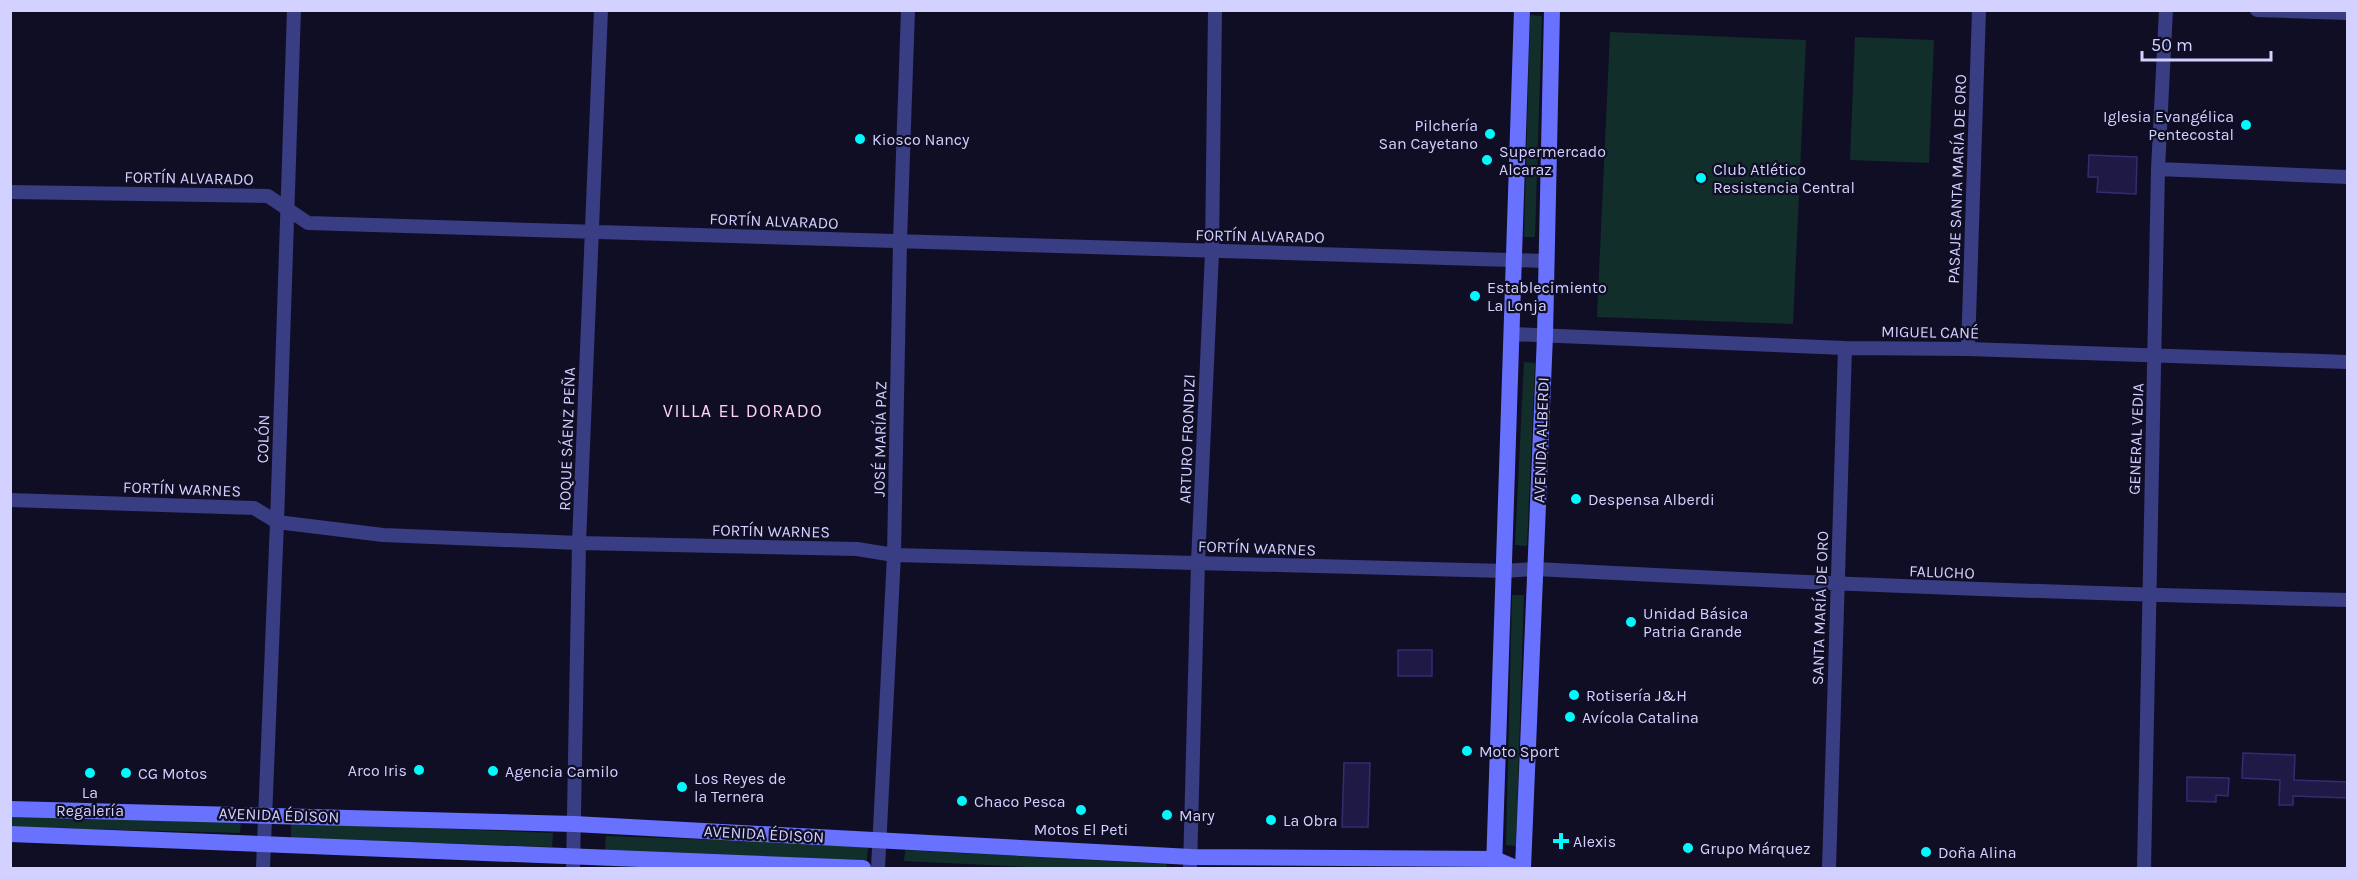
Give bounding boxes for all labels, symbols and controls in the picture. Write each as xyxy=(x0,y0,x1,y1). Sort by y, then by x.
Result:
scale bar xyxy=(2142,24,2271,62)
text: 50 m xyxy=(2151,34,2193,56)
street label: PASAJE SANTA MARÍA DE ORO xyxy=(1944,74,1970,284)
place label: Iglesia Evangélica Pentecostal xyxy=(2103,107,2234,144)
place label: Pilchería San Cayetano xyxy=(1379,116,1478,153)
marker: Iglesia Evangélica Pentecostal xyxy=(2239,118,2253,132)
marker: Pilchería San Cayetano xyxy=(1483,127,1497,141)
place label: Kiosco Nancy xyxy=(872,130,970,149)
marker: Kiosco Nancy xyxy=(853,132,867,146)
place label: Supermercado Alcaraz xyxy=(1499,142,1606,179)
marker: Supermercado Alcaraz xyxy=(1480,153,1494,167)
place label: Club Atlético Resistencia Central xyxy=(1713,160,1855,197)
street label: FORTÍN ALVARADO xyxy=(124,167,254,189)
marker: Club Atlético Resistencia Central xyxy=(1694,171,1708,185)
street label: FORTÍN ALVARADO xyxy=(709,209,839,233)
street label: FORTÍN ALVARADO xyxy=(1195,225,1325,247)
place label: Establecimiento La Lonja xyxy=(1487,278,1607,315)
marker: Establecimiento La Lonja xyxy=(1468,289,1482,303)
street label: MIGUEL CANÉ xyxy=(1881,322,1979,342)
street label: ROQUE SÁENZ PEÑA xyxy=(555,367,579,511)
street label: ARTURO FRONDIZI xyxy=(1175,374,1199,504)
street label: AVENIDA ALBERDI xyxy=(1529,377,1553,503)
street label: JOSÉ MARÍA PAZ xyxy=(869,381,891,497)
street label: GENERAL VEDIA xyxy=(2125,383,2147,495)
district label: VILLA EL DORADO xyxy=(663,400,823,422)
street label: COLÓN xyxy=(253,414,273,464)
street label: FORTÍN WARNES xyxy=(123,477,241,501)
place label: Despensa Alberdi xyxy=(1588,490,1715,509)
marker: Despensa Alberdi xyxy=(1569,492,1583,506)
street label: FORTÍN WARNES xyxy=(712,520,830,542)
street label: SANTA MARÍA DE ORO xyxy=(1808,531,1832,685)
street label: FORTÍN WARNES xyxy=(1198,536,1316,560)
street label: FALUCHO xyxy=(1909,561,1975,583)
place label: Unidad Básica Patria Grande xyxy=(1643,604,1748,641)
marker: Unidad Básica Patria Grande xyxy=(1624,615,1638,629)
place label: Rotisería J&H xyxy=(1586,686,1687,705)
marker: Rotisería J&H xyxy=(1567,688,1581,702)
place label: Avícola Catalina xyxy=(1582,708,1699,727)
marker: Avícola Catalina xyxy=(1563,710,1577,724)
place label: Moto Sport xyxy=(1479,742,1559,761)
marker: Moto Sport xyxy=(1460,744,1474,758)
place label: Arco Iris xyxy=(348,761,407,780)
place label: Agencia Camilo xyxy=(505,762,618,781)
marker: Arco Iris xyxy=(412,763,426,777)
place label: CG Motos xyxy=(138,764,207,783)
marker: Agencia Camilo xyxy=(486,764,500,778)
marker: La Regalería xyxy=(83,766,97,780)
marker: CG Motos xyxy=(119,766,133,780)
place label: Los Reyes de la Ternera xyxy=(694,769,786,806)
marker: Los Reyes de la Ternera xyxy=(675,780,689,794)
place label: La Regalería xyxy=(56,783,124,820)
place label: Chaco Pesca xyxy=(974,792,1066,811)
marker: Chaco Pesca xyxy=(955,794,969,808)
street label: AVENIDA ÉDISON xyxy=(218,803,340,827)
marker: Motos El Peti xyxy=(1074,803,1088,817)
place label: Mary xyxy=(1179,806,1215,825)
marker: Mary xyxy=(1160,808,1174,822)
place label: La Obra xyxy=(1283,811,1338,830)
marker: La Obra xyxy=(1264,813,1278,827)
place label: Motos El Peti xyxy=(1034,820,1128,839)
street label: AVENIDA ÉDISON xyxy=(703,821,825,847)
place label: Alexis xyxy=(1573,832,1616,851)
marker: Alexis xyxy=(1554,834,1568,848)
place label: Grupo Márquez xyxy=(1700,839,1811,858)
marker: Grupo Márquez xyxy=(1681,841,1695,855)
place label: Doña Alina xyxy=(1938,843,2016,862)
marker: Doña Alina xyxy=(1919,845,1933,859)

